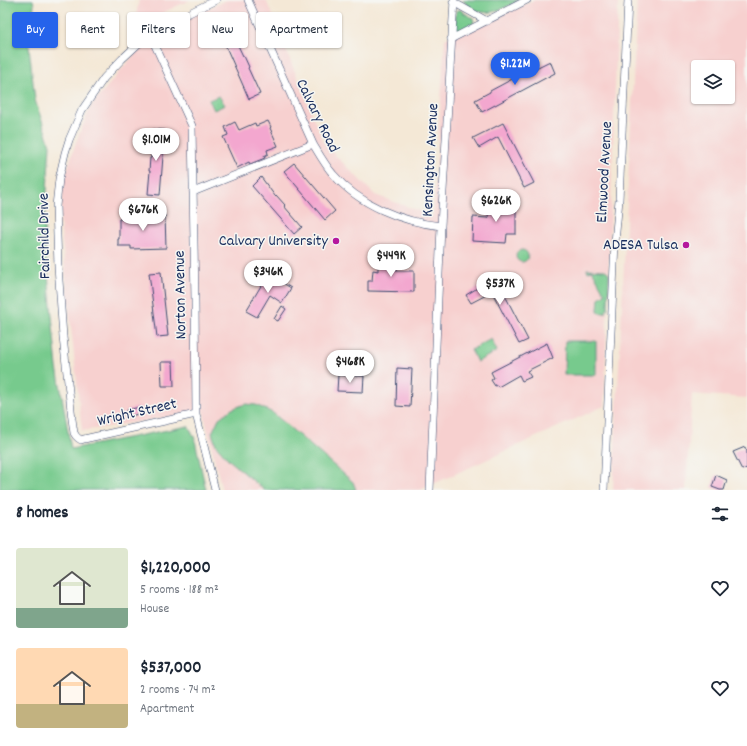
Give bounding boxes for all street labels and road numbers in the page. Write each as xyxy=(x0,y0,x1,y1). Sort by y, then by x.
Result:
street label: Calvary Road xyxy=(289,75,345,157)
street label: Kensington Avenue xyxy=(417,103,445,217)
street label: Elmwood Avenue xyxy=(591,121,619,223)
street label: Fairchild Drive xyxy=(33,193,57,279)
street label: Norton Avenue xyxy=(169,250,193,340)
street label: Wright Street xyxy=(95,393,179,433)

